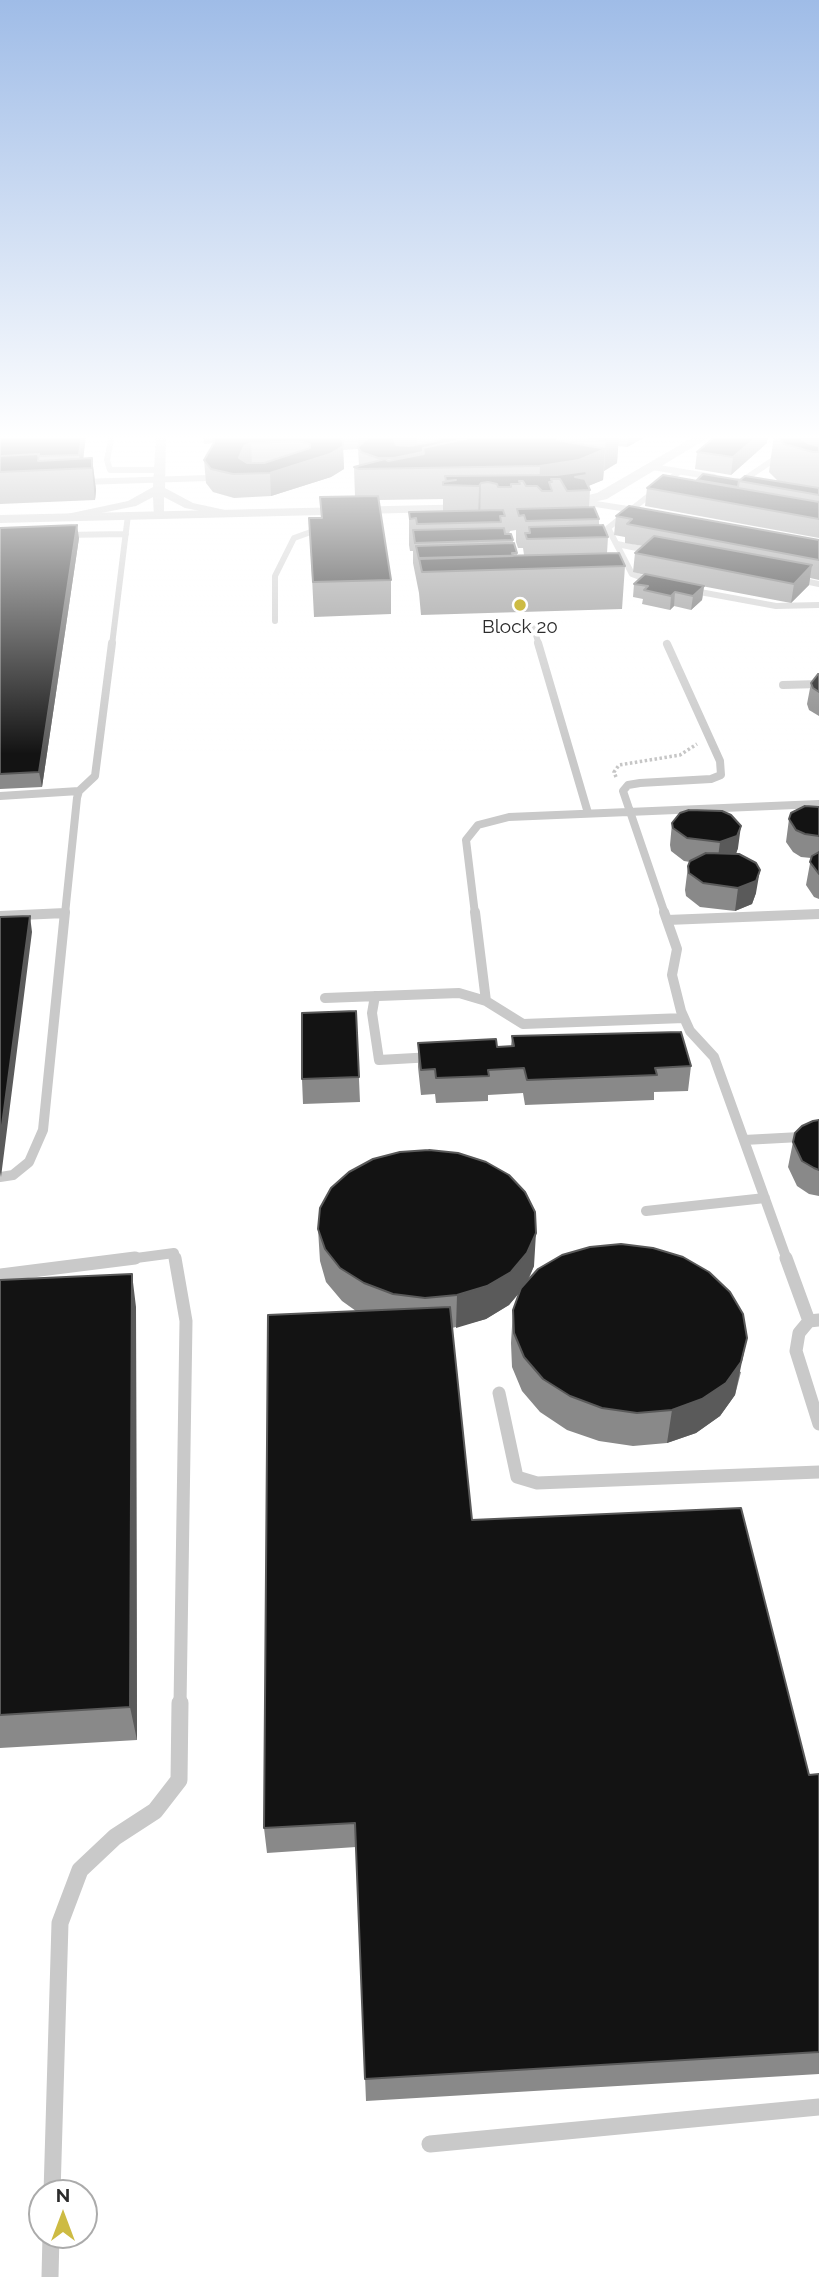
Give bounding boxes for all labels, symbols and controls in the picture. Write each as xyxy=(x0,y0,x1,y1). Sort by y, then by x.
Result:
marker: Block 20 xyxy=(512,597,528,613)
place label: Block 20 xyxy=(482,616,558,638)
north arrow xyxy=(28,2179,98,2249)
text: N xyxy=(56,2184,70,2206)

